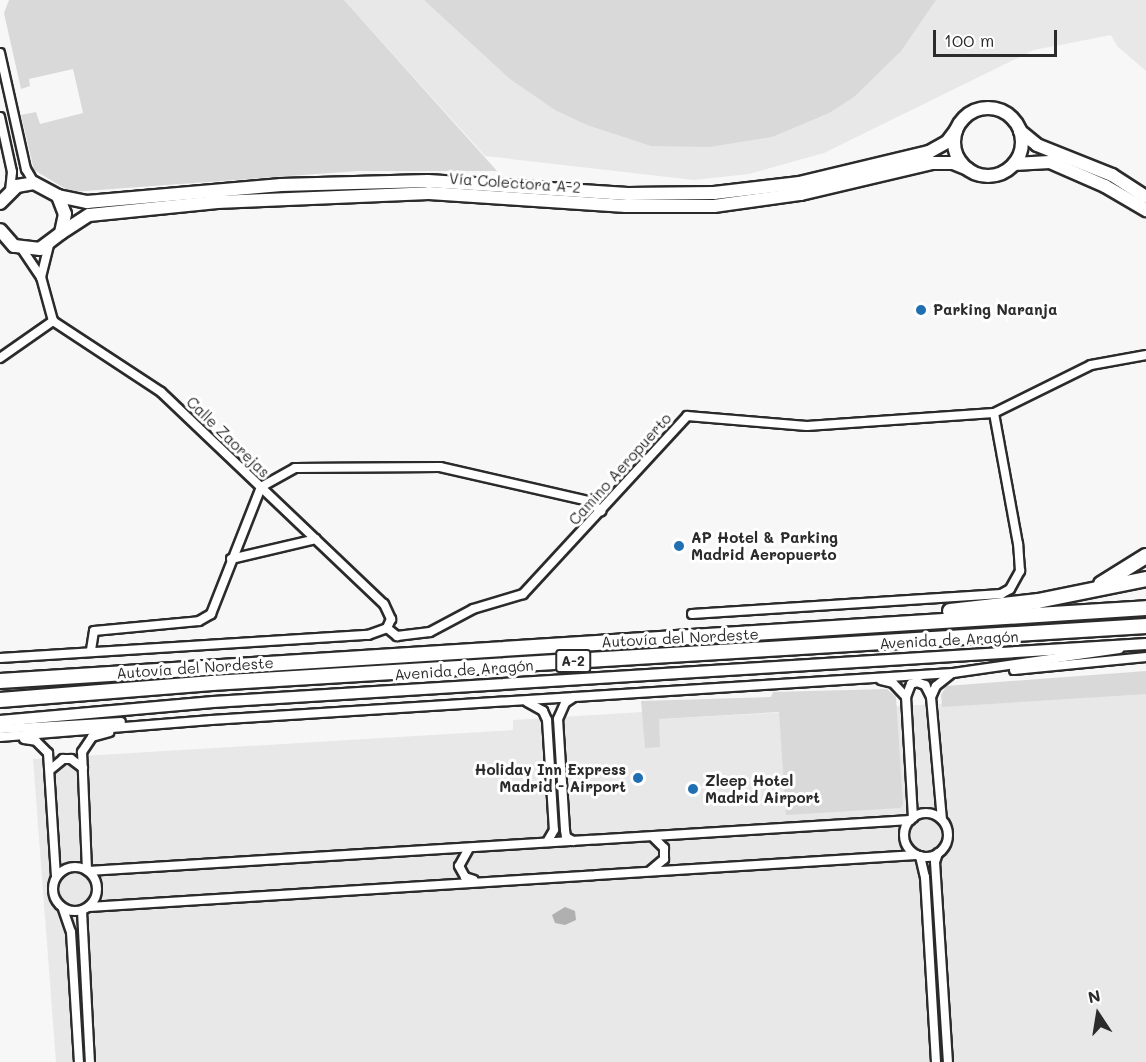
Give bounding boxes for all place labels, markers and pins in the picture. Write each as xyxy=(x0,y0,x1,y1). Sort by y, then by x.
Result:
place label: Parking Naranja xyxy=(933,301,1057,319)
marker: Parking Naranja xyxy=(914,303,928,317)
place label: AP Hotel & Parking Madrid Aeropuerto xyxy=(691,528,838,563)
marker: AP Hotel & Parking Madrid Aeropuerto xyxy=(672,539,686,553)
place label: Holiday Inn Express Madrid - Airport xyxy=(474,760,626,795)
marker: Holiday Inn Express Madrid - Airport xyxy=(631,771,645,785)
place label: Zleep Hotel Madrid Airport xyxy=(705,771,820,806)
marker: Zleep Hotel Madrid Airport xyxy=(686,782,700,796)

